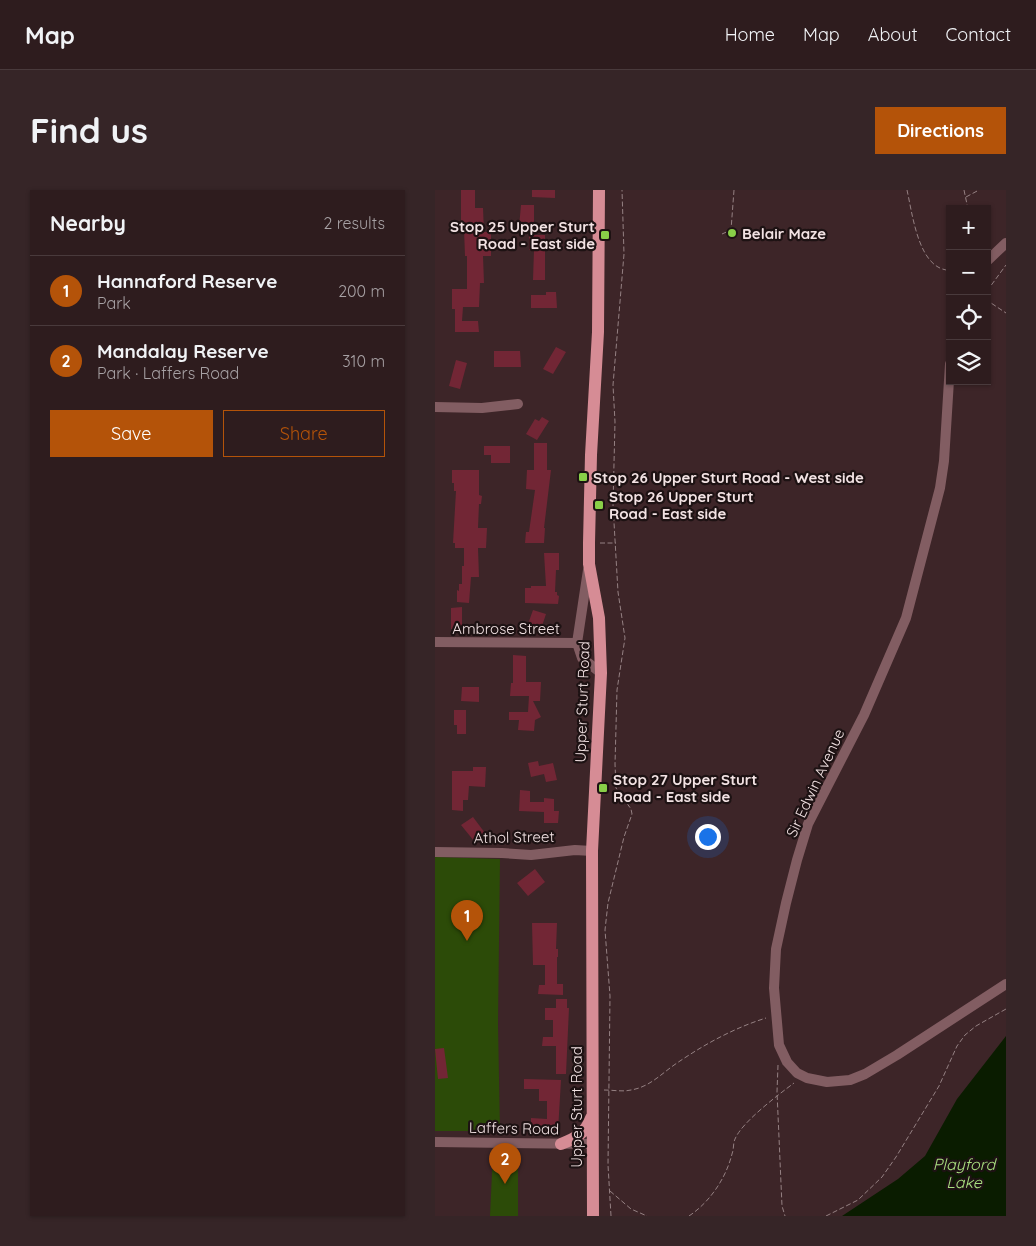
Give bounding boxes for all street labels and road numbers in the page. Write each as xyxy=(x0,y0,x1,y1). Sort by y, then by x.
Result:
street label: Ambrose Street xyxy=(452,619,560,638)
street label: Upper Sturt Road xyxy=(570,641,594,763)
street label: Sir Edwin Avenue xyxy=(782,726,848,840)
street label: Athol Street xyxy=(473,827,555,847)
street label: Upper Sturt Road xyxy=(567,1046,586,1168)
street label: Laffers Road xyxy=(469,1118,559,1138)

